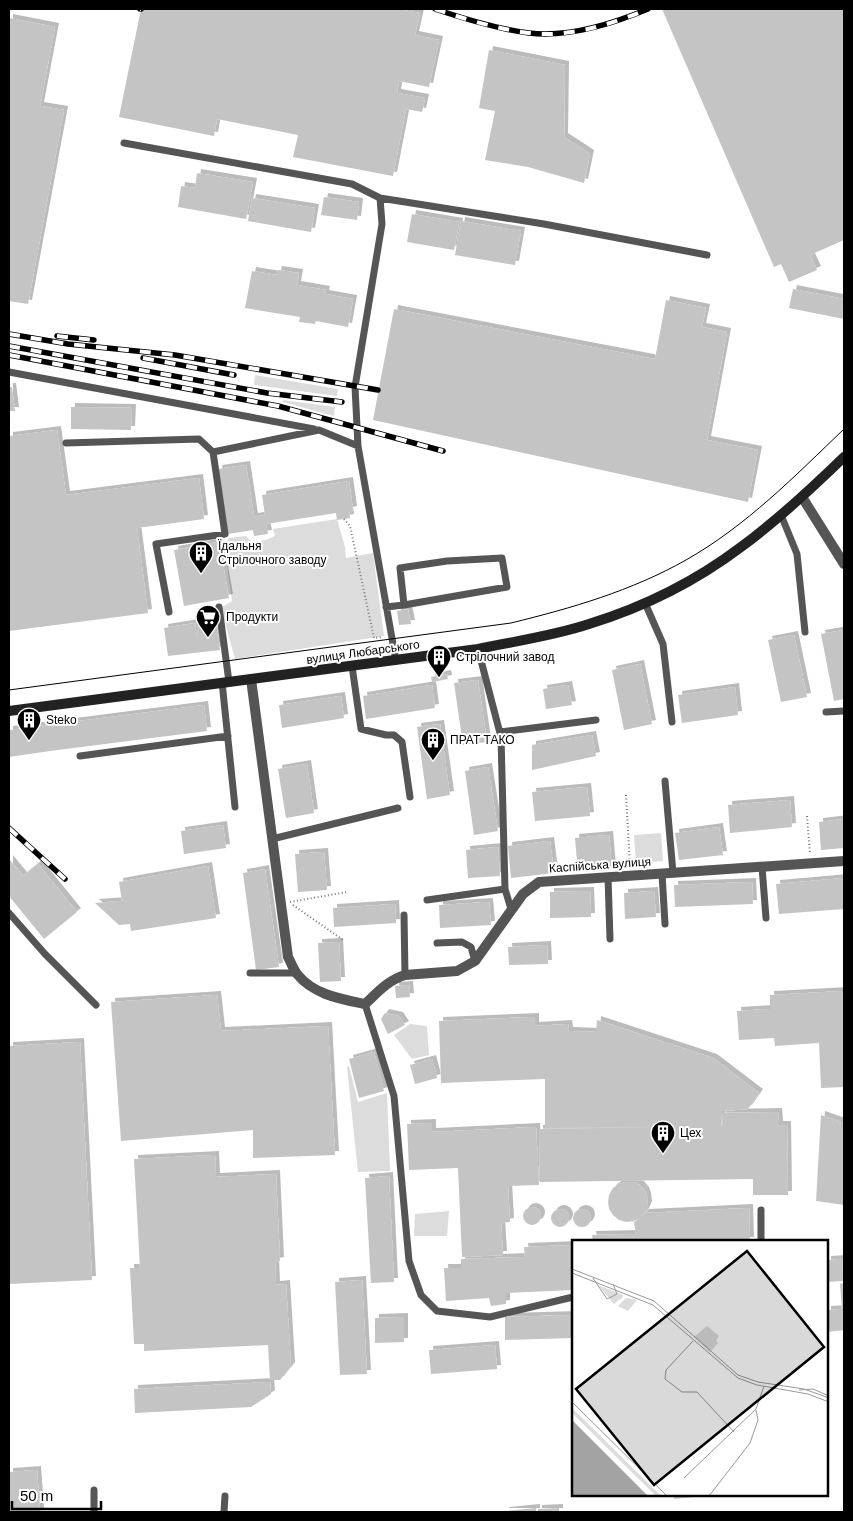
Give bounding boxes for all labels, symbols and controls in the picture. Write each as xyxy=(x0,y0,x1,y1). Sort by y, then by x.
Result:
place label: Їдальня Стрілочного заводу xyxy=(218,539,327,567)
building icon: Їдальня Стрілочного заводу xyxy=(188,540,214,574)
supermarket icon: Продукти xyxy=(195,604,221,638)
place label: Продукти xyxy=(226,610,278,624)
street label: вулиця Любарського xyxy=(305,637,421,667)
building icon: Стрілочний завод xyxy=(426,644,452,678)
place label: Стрілочний завод xyxy=(456,650,555,664)
building icon: Steko xyxy=(16,707,42,741)
place label: Steko xyxy=(46,713,77,727)
building icon: ПРАТ ТАКО xyxy=(420,727,446,761)
place label: ПРАТ ТАКО xyxy=(450,733,515,747)
street label: Каспійська вулиця xyxy=(549,854,651,876)
building icon: Цех xyxy=(650,1120,676,1154)
place label: Цех xyxy=(680,1126,701,1140)
inset map xyxy=(572,1240,828,1496)
scale bar xyxy=(12,1478,101,1510)
text: 50 m xyxy=(20,1487,53,1504)

